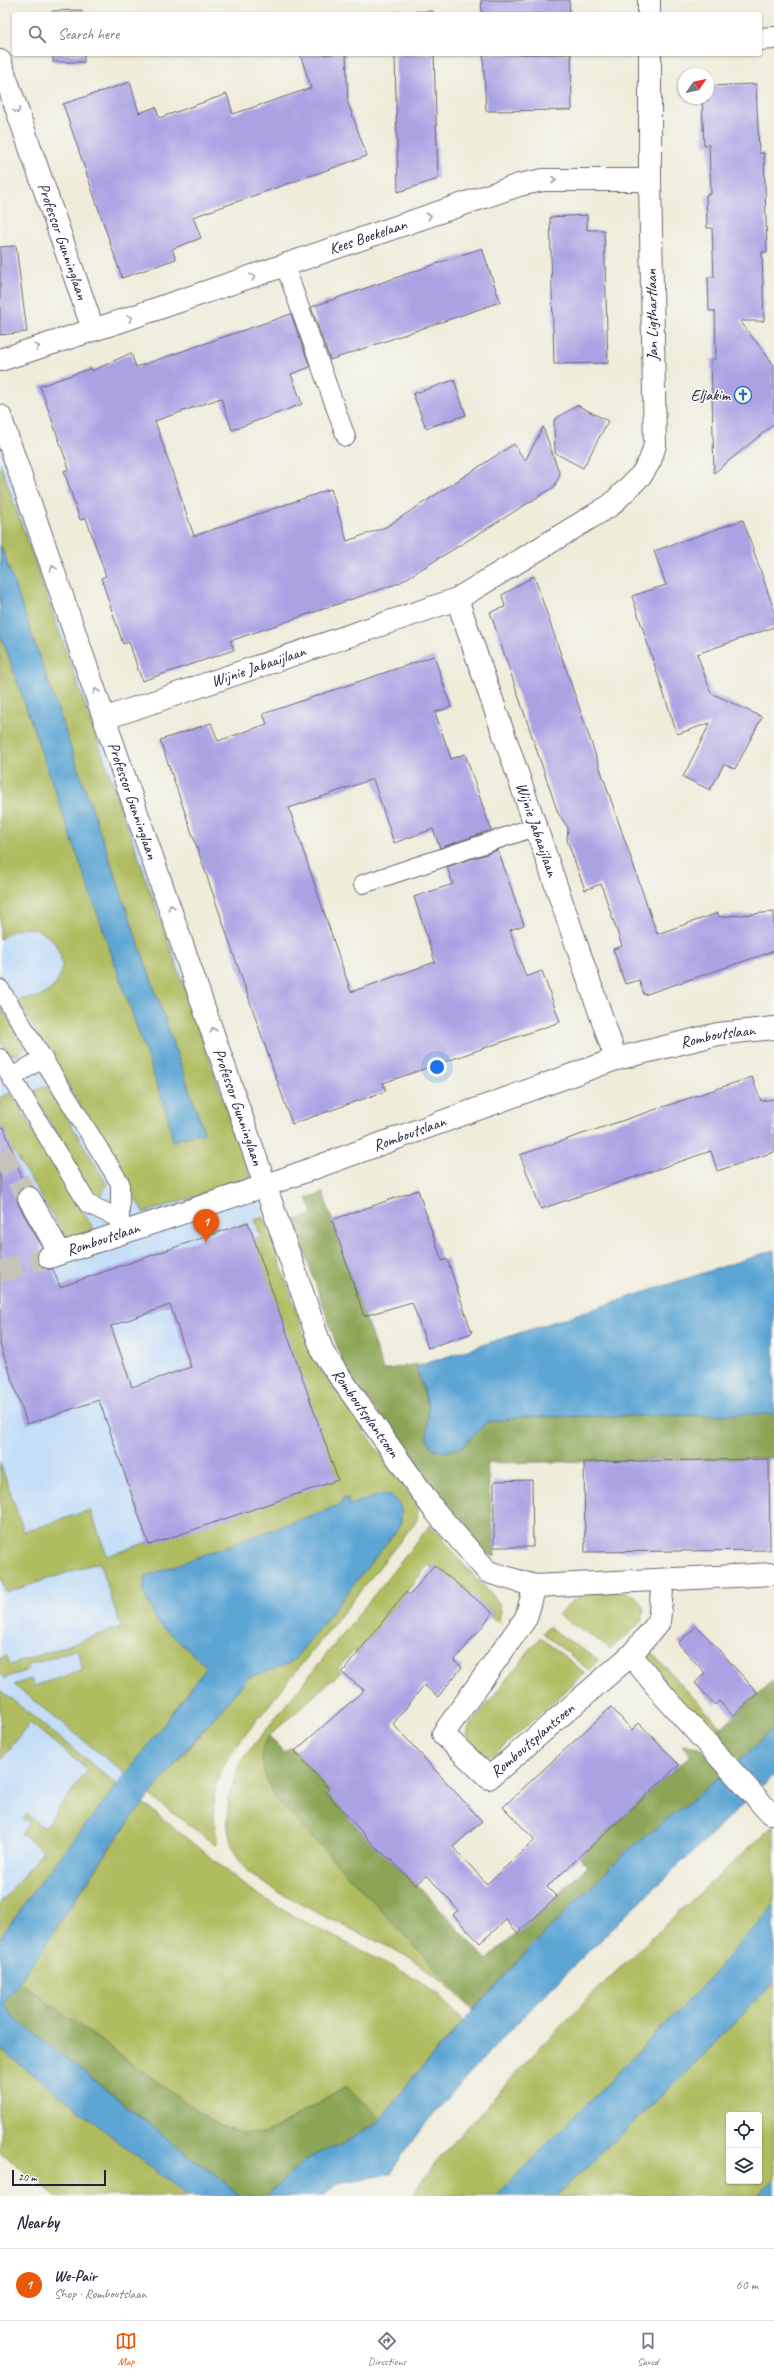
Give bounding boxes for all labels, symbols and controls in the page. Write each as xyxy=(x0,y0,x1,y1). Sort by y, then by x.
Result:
search box xyxy=(12,12,762,56)
icon: search xyxy=(26,23,48,45)
text: Search here xyxy=(58,25,119,44)
north arrow xyxy=(678,68,714,104)
one-way arrow xyxy=(13,108,21,115)
one-way arrow xyxy=(551,176,557,184)
street label: Professor Gunninglaan xyxy=(33,180,92,303)
one-way arrow xyxy=(426,212,433,221)
street label: Kees Boekelaan xyxy=(326,214,410,259)
street label: Jan Ligthartlaan xyxy=(641,268,663,362)
one-way arrow xyxy=(250,273,257,281)
one-way arrow xyxy=(127,314,134,323)
one-way arrow xyxy=(33,344,40,352)
place label: Eljakim xyxy=(691,385,732,405)
church icon: Eljakim xyxy=(733,385,753,405)
one-way arrow xyxy=(50,565,58,572)
street label: Wijnie Jabaaijlaan xyxy=(209,641,309,692)
one-way arrow xyxy=(92,688,101,695)
street label: Professor Gunninglaan xyxy=(103,740,162,863)
street label: Wijnie Jabaaijlaan xyxy=(511,780,563,880)
one-way arrow xyxy=(167,903,175,910)
street label: Romboutslaan xyxy=(678,1020,757,1053)
one-way arrow xyxy=(209,1026,218,1033)
street label: Professor Gunninglaan xyxy=(209,1046,268,1169)
your location xyxy=(427,1057,447,1077)
street label: Romboutslaan xyxy=(370,1111,449,1156)
pin: 1 xyxy=(193,1209,219,1242)
street label: Romboutslaan xyxy=(64,1218,143,1260)
street label: Romboutsplantsoen xyxy=(327,1365,404,1462)
street label: Romboutsplantsoen xyxy=(487,1698,579,1782)
map controls xyxy=(726,2112,762,2184)
button: locate xyxy=(726,2112,762,2148)
button: layers xyxy=(726,2148,762,2184)
scale bar xyxy=(12,2168,106,2187)
text: 20 m xyxy=(18,2170,37,2184)
text: Nearby xyxy=(16,2212,59,2233)
text: We-Pair xyxy=(54,2267,96,2286)
text: 1 xyxy=(26,2277,32,2293)
text: 60 m xyxy=(736,2277,758,2293)
text: Shop · Romboutslaan xyxy=(54,2286,146,2302)
tab: Map xyxy=(115,2330,137,2368)
tab: Directions xyxy=(368,2330,406,2368)
tab: Saved xyxy=(637,2330,659,2368)

